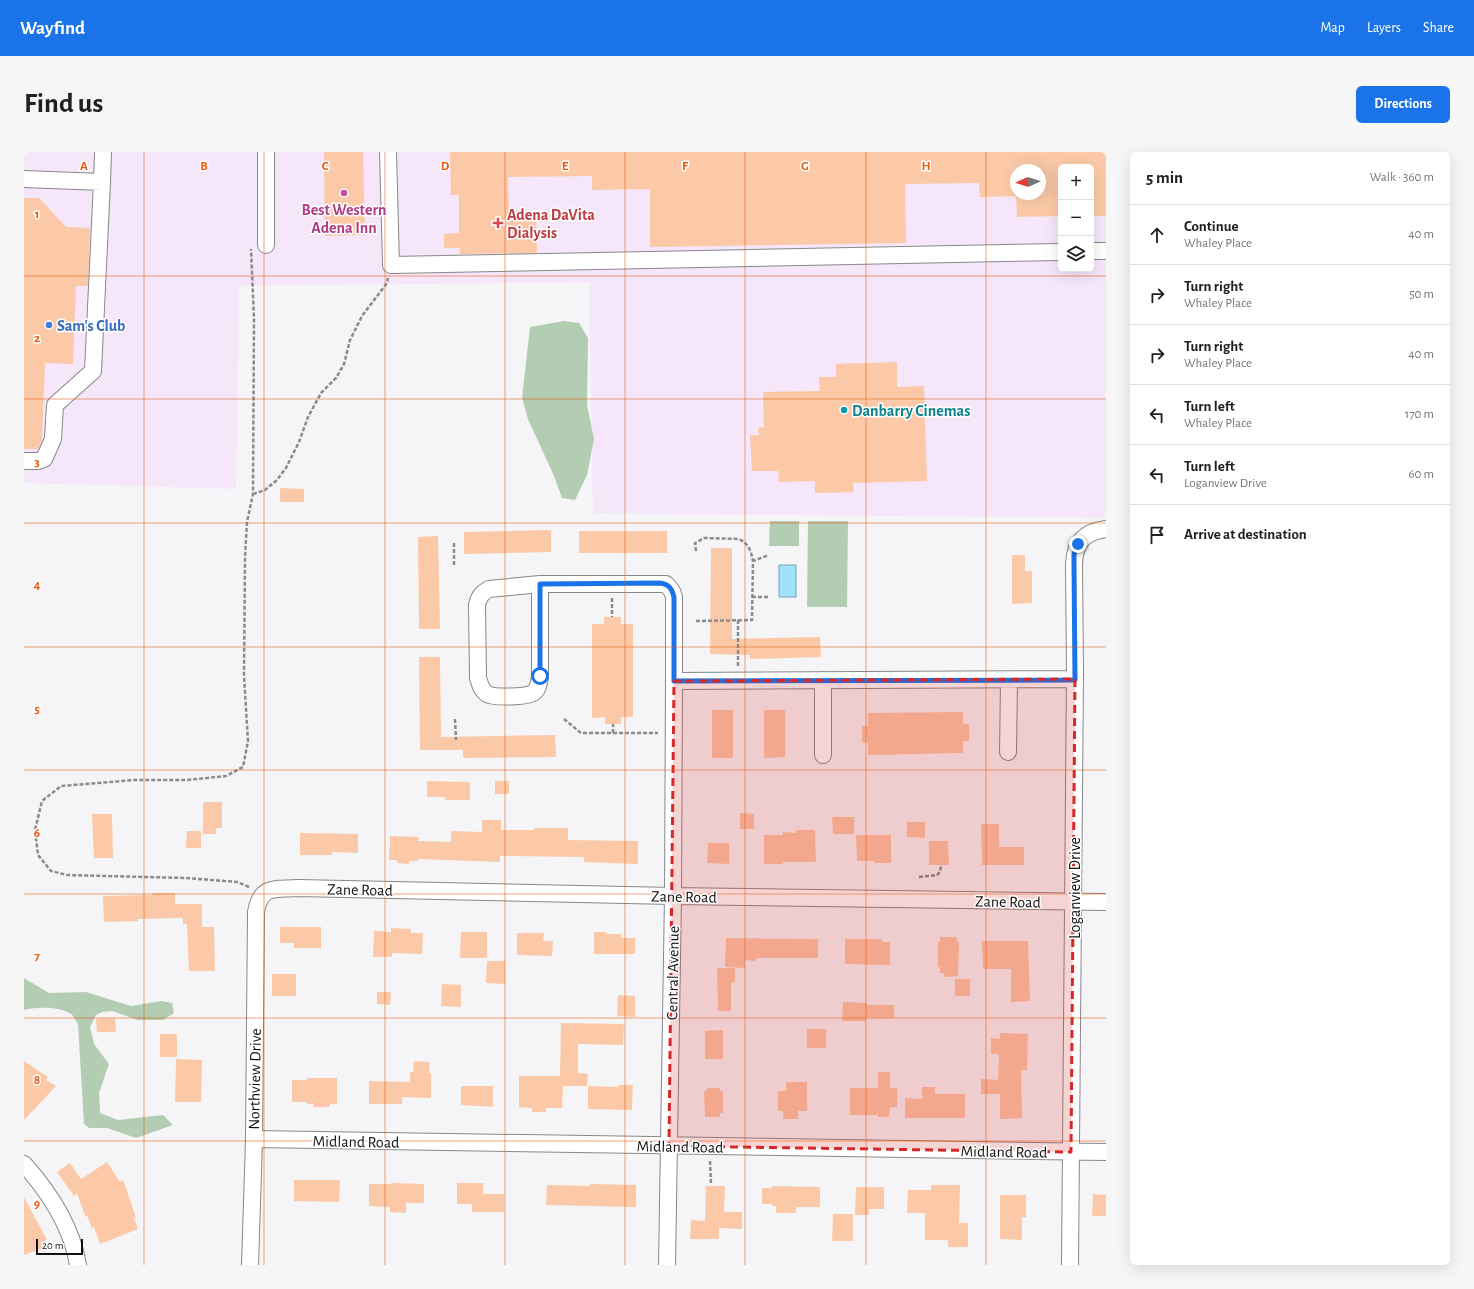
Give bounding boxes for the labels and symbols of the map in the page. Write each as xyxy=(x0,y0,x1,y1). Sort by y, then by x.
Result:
text: A xyxy=(80,160,88,173)
text: B xyxy=(200,160,208,173)
text: C xyxy=(322,160,329,173)
text: D xyxy=(441,160,450,173)
text: E xyxy=(562,160,569,173)
text: F xyxy=(682,160,689,173)
text: G xyxy=(801,160,809,173)
text: H xyxy=(921,160,931,173)
north arrow xyxy=(1010,164,1046,200)
marker: Best Western Adena Inn xyxy=(339,188,349,198)
place label: Best Western Adena Inn xyxy=(302,202,386,236)
place label: Adena DaVita Dialysis xyxy=(507,207,595,242)
text: 1 xyxy=(35,208,39,221)
marker: Adena DaVita Dialysis xyxy=(492,217,504,229)
place label: Sam's Club xyxy=(57,318,125,334)
marker: Sam's Club xyxy=(44,320,54,330)
text: 2 xyxy=(34,332,40,345)
place label: Danbarry Cinemas xyxy=(852,403,970,420)
marker: Danbarry Cinemas xyxy=(839,405,849,415)
text: 3 xyxy=(34,456,40,469)
route end xyxy=(1069,535,1087,553)
text: 4 xyxy=(34,579,41,592)
route start xyxy=(531,667,549,685)
text: 5 xyxy=(34,703,40,716)
text: 6 xyxy=(34,827,40,840)
street label: Loganview Drive xyxy=(1067,837,1083,939)
street label: Zane Road xyxy=(327,881,393,899)
street label: Zane Road xyxy=(651,888,717,906)
street label: Zane Road xyxy=(975,893,1041,911)
street label: Central Avenue xyxy=(664,926,682,1020)
text: 7 xyxy=(34,950,40,963)
street label: Northview Drive xyxy=(246,1028,264,1130)
text: 8 xyxy=(34,1074,40,1087)
street label: Midland Road xyxy=(312,1133,400,1151)
street label: Midland Road xyxy=(636,1138,724,1156)
street label: Midland Road xyxy=(960,1143,1048,1161)
text: 9 xyxy=(34,1198,40,1211)
scale bar xyxy=(36,1237,83,1256)

